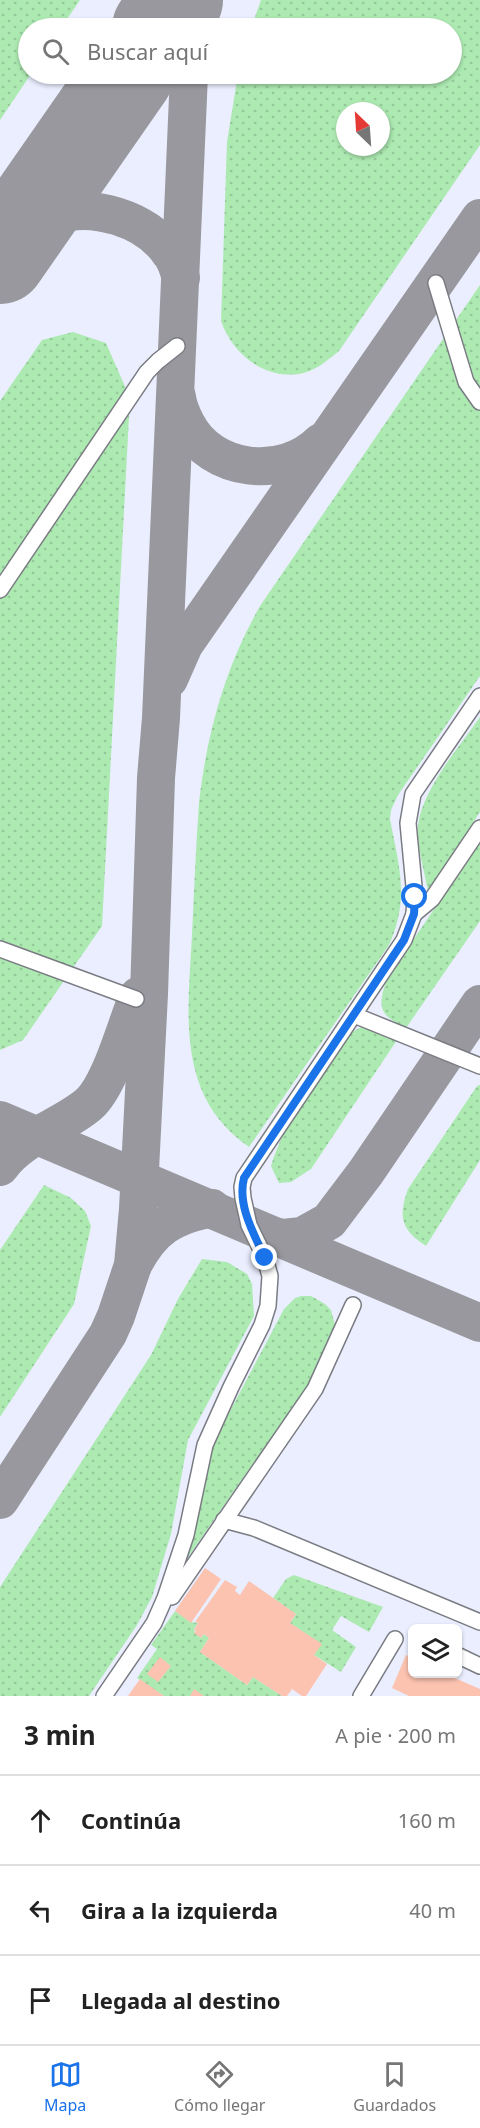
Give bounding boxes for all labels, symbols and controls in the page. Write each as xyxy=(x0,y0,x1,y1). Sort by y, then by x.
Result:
search box xyxy=(18,18,462,84)
icon: search xyxy=(39,35,72,68)
text: Buscar aquí xyxy=(87,36,208,66)
north arrow xyxy=(336,102,390,156)
route start xyxy=(401,883,427,909)
route end xyxy=(251,1244,277,1270)
map controls xyxy=(408,1624,462,1678)
button: layers xyxy=(408,1624,462,1678)
text: 3 min xyxy=(24,1717,96,1753)
text: A pie · 200 m xyxy=(335,1722,456,1749)
icon: ahead xyxy=(24,1804,57,1837)
text: Continúa xyxy=(81,1805,181,1835)
text: 160 m xyxy=(398,1807,456,1834)
icon: left xyxy=(24,1894,57,1927)
text: Gira a la izquierda xyxy=(81,1895,278,1925)
text: 40 m xyxy=(409,1897,456,1924)
icon: arrive xyxy=(24,1984,57,2017)
text: Llegada al destino xyxy=(81,1985,281,2015)
tab: Mapa xyxy=(44,2058,86,2116)
tab: Cómo llegar xyxy=(174,2058,265,2116)
tab: Guardados xyxy=(353,2058,436,2116)

